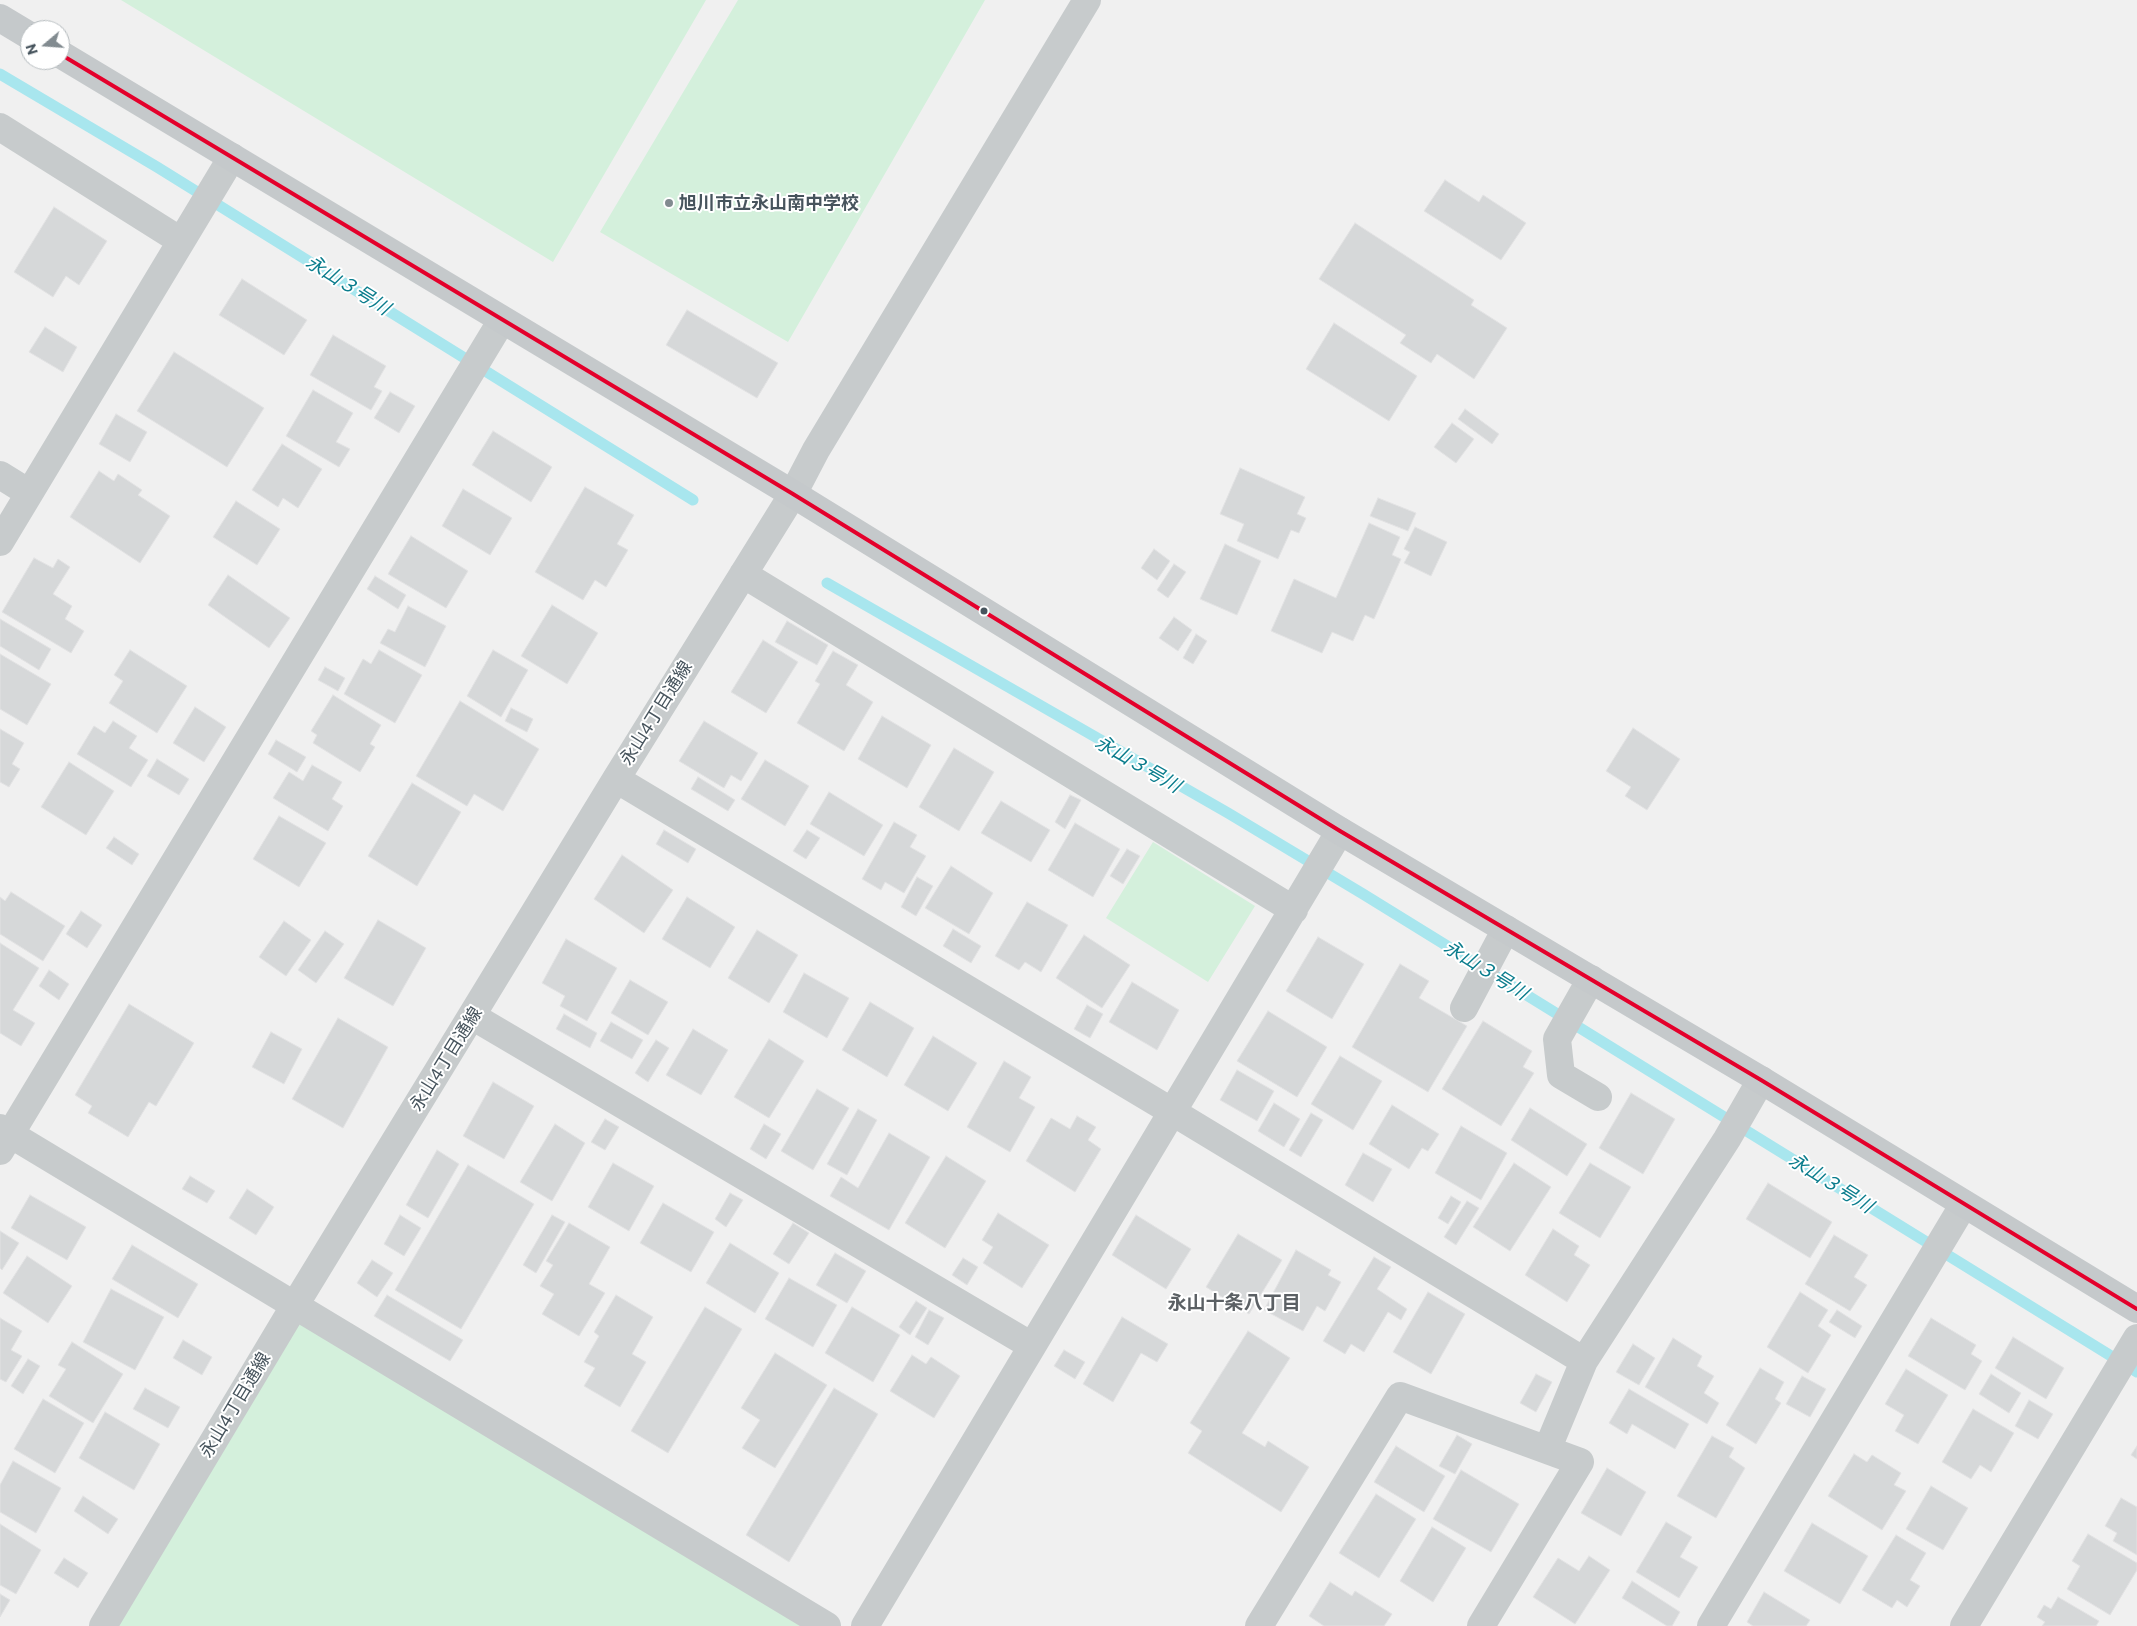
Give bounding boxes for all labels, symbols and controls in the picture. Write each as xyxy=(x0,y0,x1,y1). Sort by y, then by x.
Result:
north arrow xyxy=(20,20,70,70)
text: N xyxy=(22,42,41,57)
place label: 旭川市立永山南中学校 xyxy=(679,192,859,214)
marker: 旭川市立永山南中学校 xyxy=(663,197,675,209)
water label: 永山３号川 xyxy=(302,250,394,320)
unlabelled marker xyxy=(979,606,989,616)
street label: 永山4丁目通線 xyxy=(615,657,697,769)
water label: 永山３号川 xyxy=(1091,730,1185,798)
water label: 永山３号川 xyxy=(1440,935,1532,1005)
street label: 永山4丁目通線 xyxy=(405,1003,487,1115)
water label: 永山３号川 xyxy=(1785,1148,1877,1218)
district label: 永山十条八丁目 xyxy=(1168,1292,1300,1314)
street label: 永山4丁目通線 xyxy=(195,1349,275,1461)

